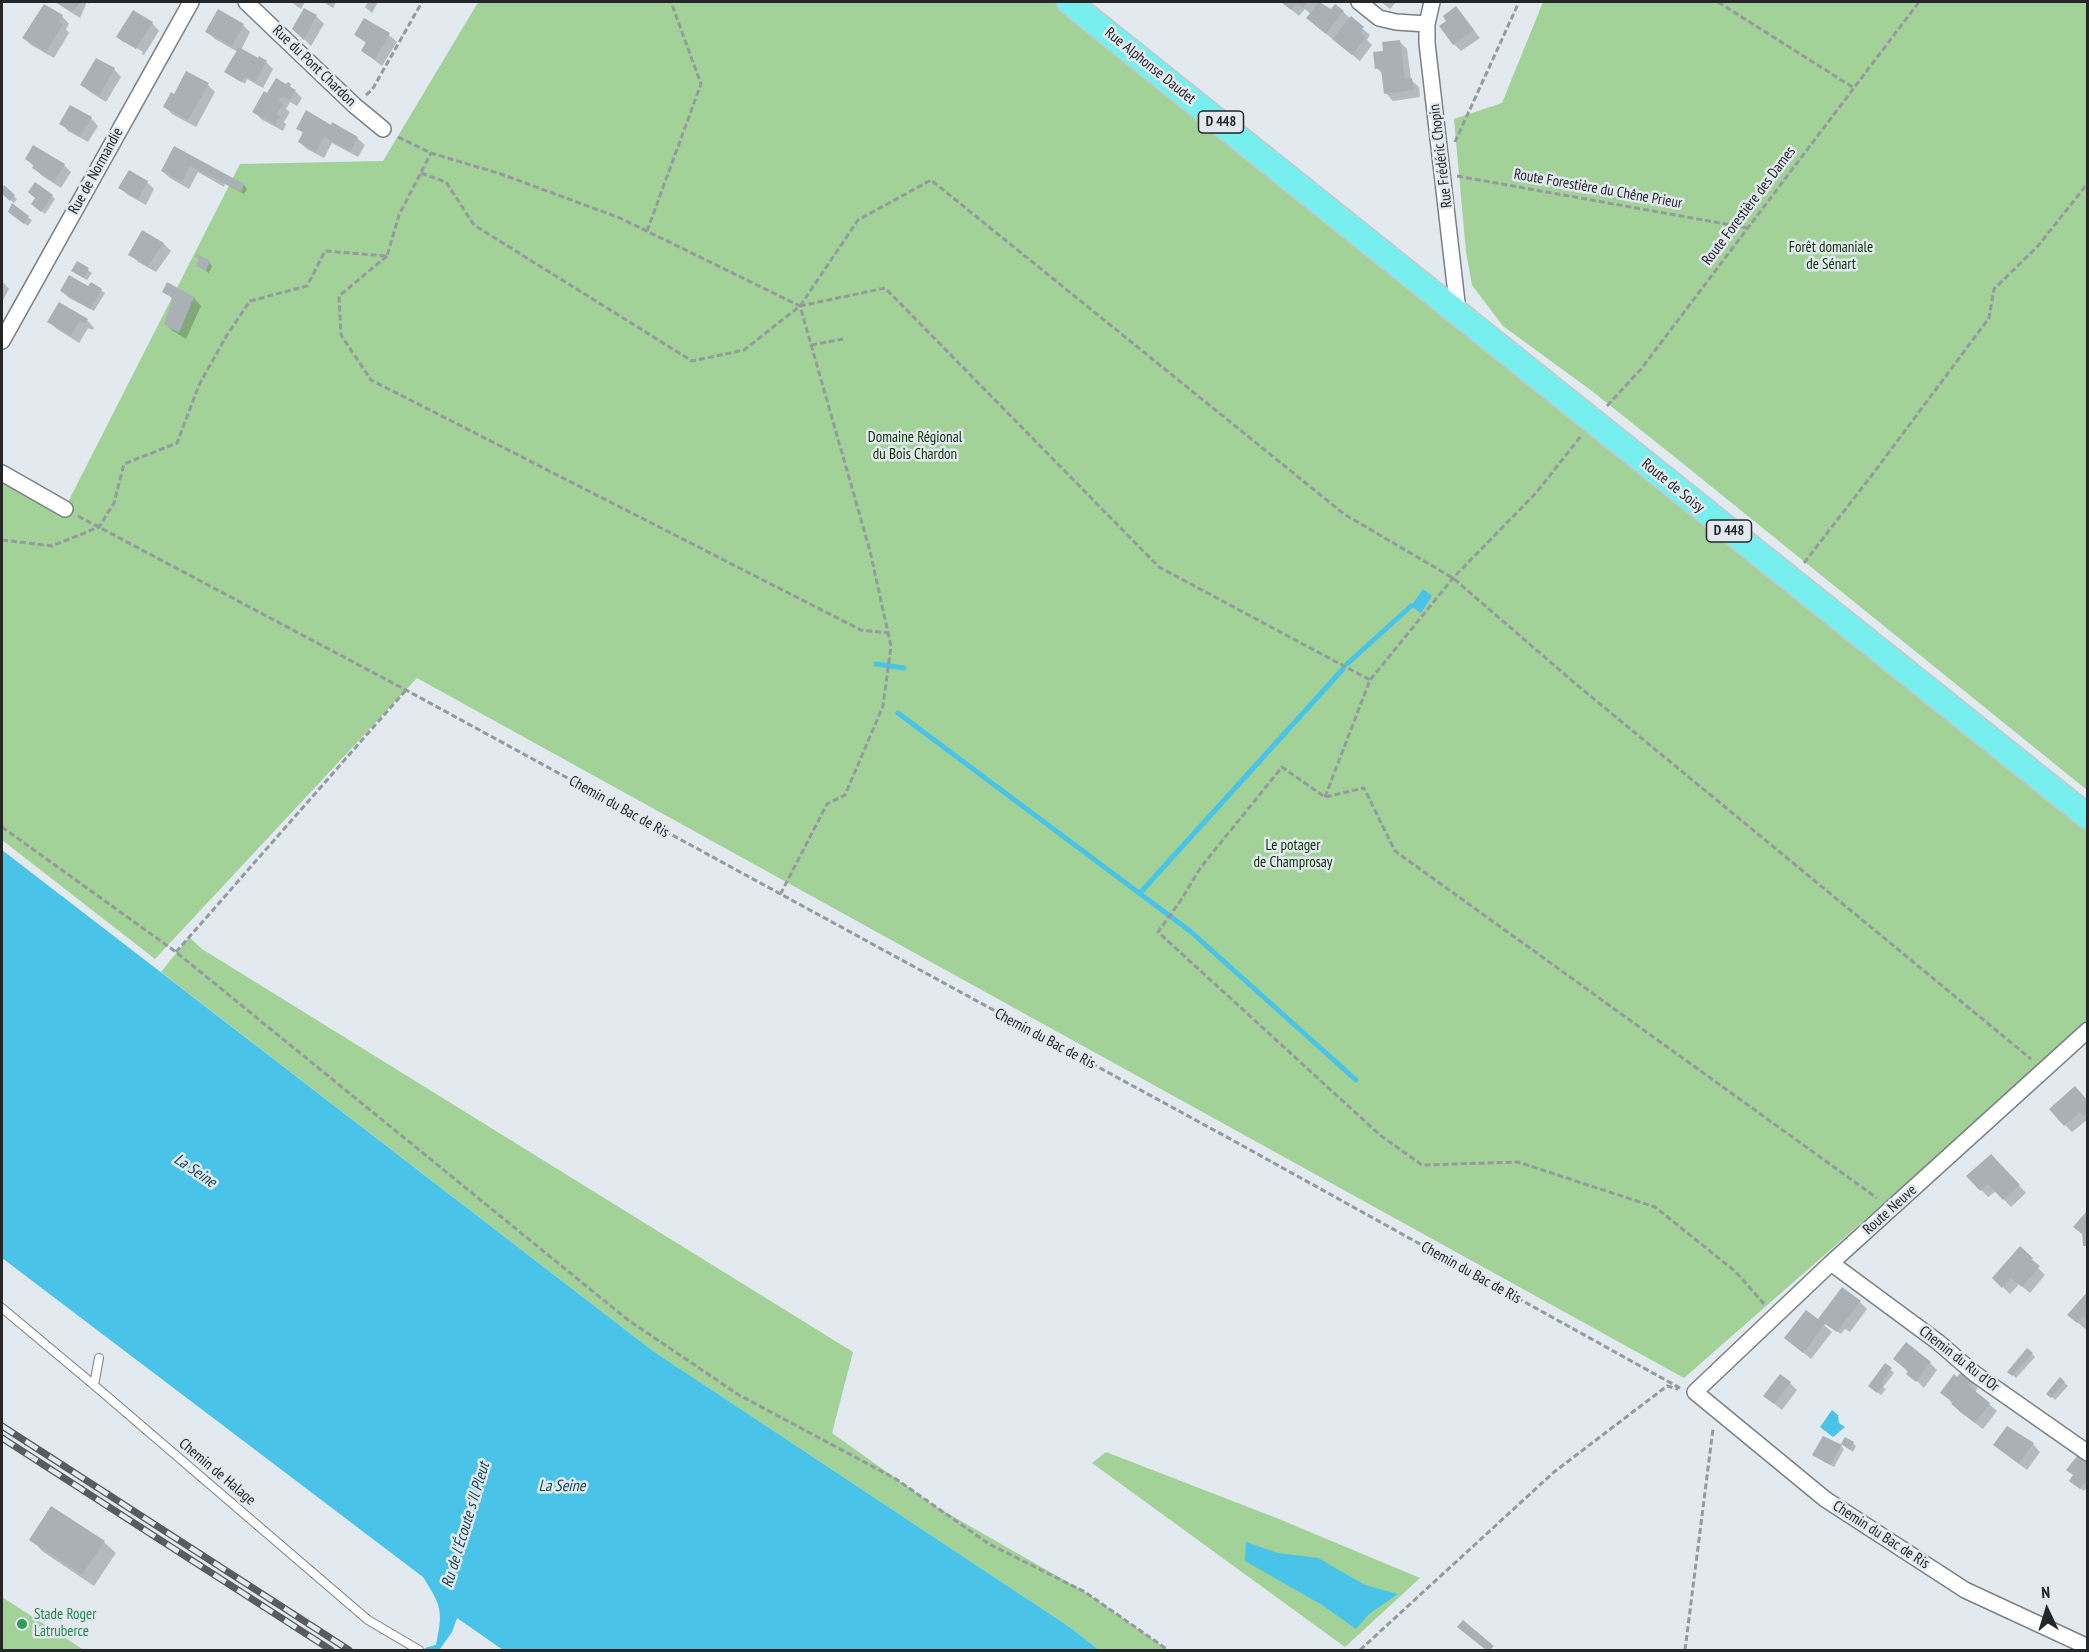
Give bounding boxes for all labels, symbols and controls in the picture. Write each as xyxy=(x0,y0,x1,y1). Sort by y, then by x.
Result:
street label: Rue du Pont Chardon xyxy=(269,22,359,110)
street label: Rue Alphonse Daudet xyxy=(1101,24,1199,108)
street label: Rue Frédéric Chopin xyxy=(1426,103,1456,209)
road number: D 448 xyxy=(1198,111,1244,133)
street label: Rue de Normandie xyxy=(65,125,127,217)
street label: Route Forestière des Dames xyxy=(1698,143,1800,269)
street label: Route Forestière du Chêne Prieur xyxy=(1513,165,1683,213)
park label: Forêt domaniale de Sénart xyxy=(1789,239,1873,274)
park label: Domaine Régional du Bois Chardon xyxy=(868,429,962,464)
street label: Route de Soisy xyxy=(1638,455,1708,517)
road number: D 448 xyxy=(1706,520,1752,542)
street label: Chemin du Bac de Ris xyxy=(566,772,672,842)
park label: Le potager de Champrosay xyxy=(1254,837,1332,872)
street label: Chemin du Bac de Ris xyxy=(991,1005,1099,1073)
water label: La Seine xyxy=(170,1150,220,1192)
street label: Route Neuve xyxy=(1860,1181,1920,1239)
street label: Chemin du Bac de Ris xyxy=(1418,1238,1524,1308)
street label: Chemin du Ru d'Or xyxy=(1915,1322,2003,1396)
street label: Chemin de Halage xyxy=(175,1435,259,1509)
water label: Ru de l'Écoute s'Il Pleut xyxy=(438,1460,494,1590)
water label: La Seine xyxy=(539,1476,585,1496)
street label: Chemin du Bac de Ris xyxy=(1829,1497,1933,1573)
north arrow xyxy=(2017,1580,2077,1640)
text: N xyxy=(2041,1582,2051,1602)
place label: Stade Roger Latruberce xyxy=(34,1606,96,1641)
marker: Stade Roger Latruberce xyxy=(15,1617,29,1631)

